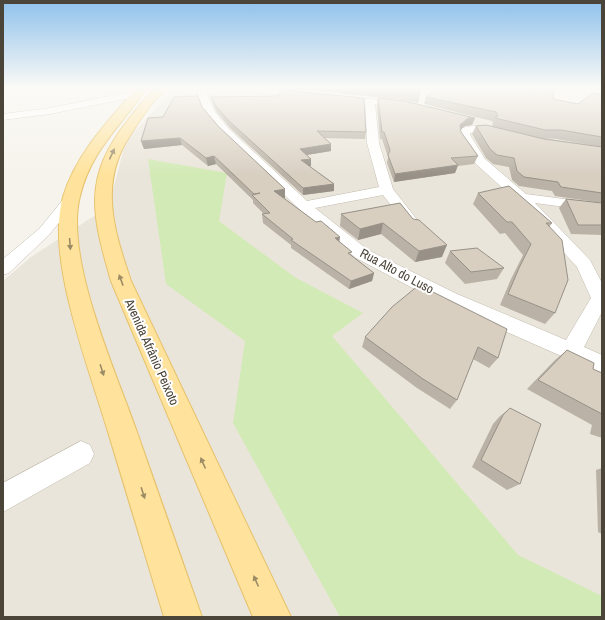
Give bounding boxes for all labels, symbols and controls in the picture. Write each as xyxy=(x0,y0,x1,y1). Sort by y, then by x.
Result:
one-way arrow xyxy=(109,148,115,160)
one-way arrow xyxy=(67,238,74,250)
street label: Rua Alto do Luso xyxy=(357,244,437,298)
one-way arrow xyxy=(118,274,124,286)
street label: Avenida Afrânio Peixoto xyxy=(120,295,183,408)
one-way arrow xyxy=(100,364,106,376)
one-way arrow xyxy=(199,457,206,469)
one-way arrow xyxy=(140,488,146,500)
one-way arrow xyxy=(253,576,259,587)

